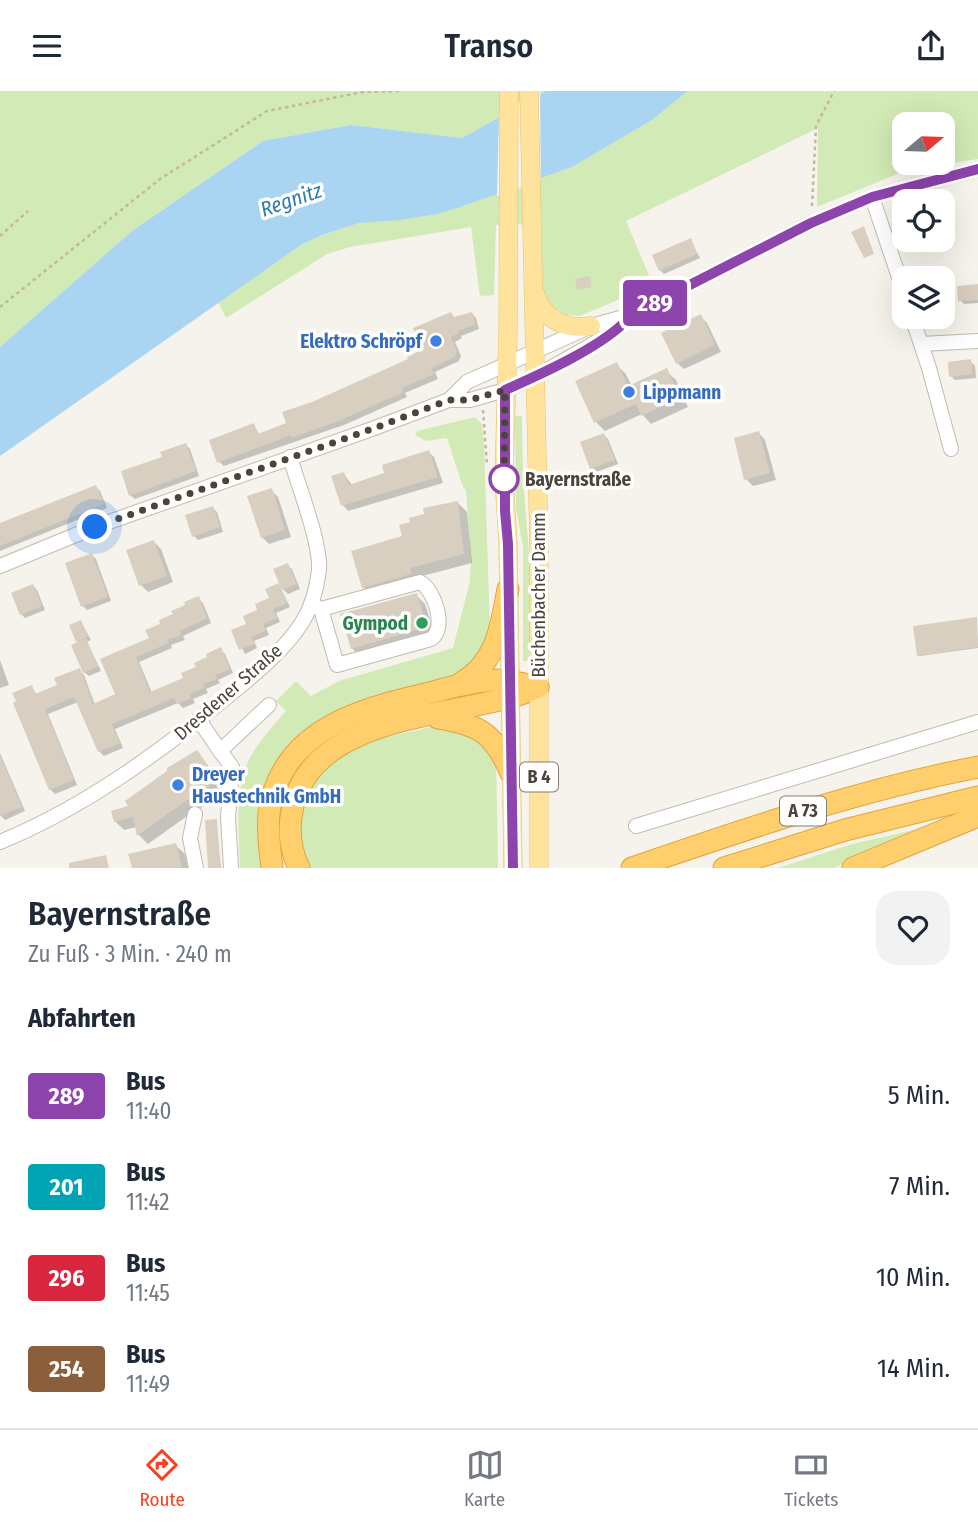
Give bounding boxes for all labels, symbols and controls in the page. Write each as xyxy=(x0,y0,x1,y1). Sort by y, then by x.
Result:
icon: menu xyxy=(28,27,66,65)
text: Transo xyxy=(445,27,533,65)
icon: share xyxy=(912,27,950,65)
north arrow xyxy=(892,112,956,175)
map controls xyxy=(892,112,955,329)
water label: Regnitz xyxy=(257,177,326,223)
button: locate xyxy=(892,189,955,252)
button: layers xyxy=(892,266,955,329)
line badge: 289 xyxy=(615,280,695,326)
text: 289 xyxy=(637,289,673,317)
place label: Elektro Schröpf xyxy=(300,330,424,353)
marker: Elektro Schröpf xyxy=(428,333,444,349)
place label: Lippmann xyxy=(643,381,721,404)
marker: Lippmann xyxy=(621,384,637,400)
marker: Bayernstraße xyxy=(489,464,519,494)
place label: Bayernstraße xyxy=(525,468,632,491)
your location xyxy=(77,509,112,544)
street label: Büchenbacher Damm xyxy=(527,512,550,678)
place label: Gympod xyxy=(342,612,408,635)
marker: Gympod xyxy=(414,615,430,631)
street label: Dresdener Straße xyxy=(169,639,287,745)
place label: Dreyer Haustechnik GmbH xyxy=(192,763,341,808)
road number: B 4 xyxy=(520,763,558,791)
marker: Dreyer Haustechnik GmbH xyxy=(170,777,186,793)
road number: A 73 xyxy=(780,797,826,825)
button: heart xyxy=(876,891,950,965)
text: Bayernstraße xyxy=(28,894,211,934)
text: Zu Fuß · 3 Min. · 240 m xyxy=(28,940,232,968)
text: Abfahrten xyxy=(28,1003,136,1034)
text: Bus xyxy=(126,1066,165,1097)
text: 5 Min. xyxy=(888,1080,950,1111)
text: 289 xyxy=(49,1082,84,1110)
text: 11:40 xyxy=(126,1097,172,1125)
text: Bus xyxy=(126,1157,165,1188)
text: 7 Min. xyxy=(889,1171,950,1202)
text: 201 xyxy=(50,1173,83,1201)
text: 11:42 xyxy=(126,1188,169,1216)
text: Bus xyxy=(126,1248,165,1279)
text: 10 Min. xyxy=(876,1262,950,1293)
text: 296 xyxy=(49,1264,84,1292)
text: 11:45 xyxy=(126,1279,170,1307)
text: Bus xyxy=(126,1339,165,1370)
text: 14 Min. xyxy=(877,1353,950,1384)
text: 254 xyxy=(49,1355,84,1383)
text: 11:49 xyxy=(126,1370,170,1398)
tab: Route xyxy=(140,1446,185,1511)
tab: Karte xyxy=(464,1446,505,1511)
tab: Tickets xyxy=(784,1446,838,1511)

